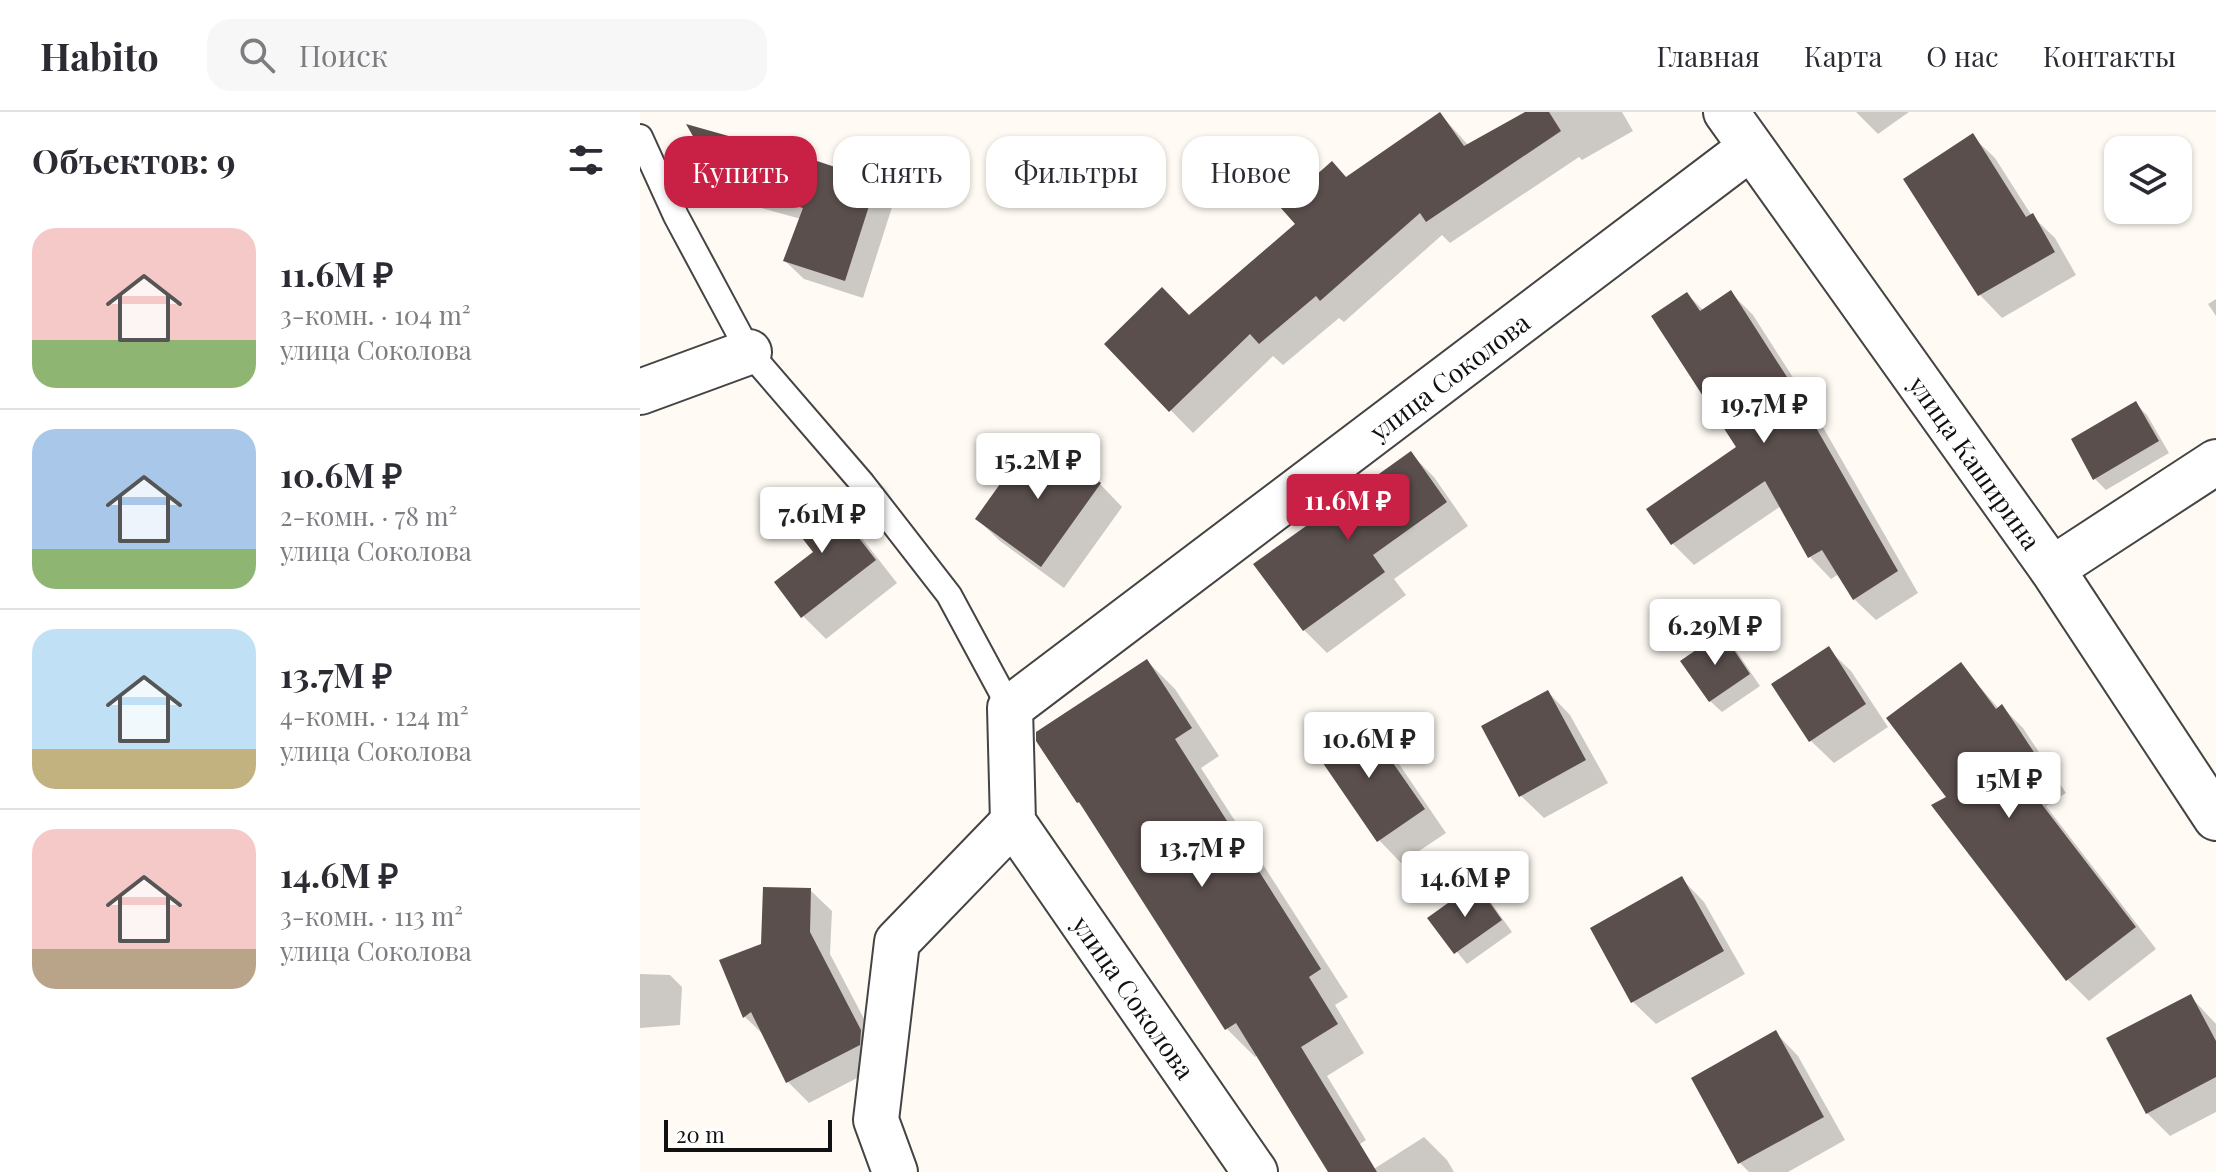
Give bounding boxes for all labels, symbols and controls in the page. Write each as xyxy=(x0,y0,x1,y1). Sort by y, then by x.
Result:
search box xyxy=(207,19,767,91)
text: Habito xyxy=(40,30,159,81)
icon: search xyxy=(235,33,279,77)
text: Поиск xyxy=(299,35,388,75)
text: Главная xyxy=(1657,37,1760,74)
text: Карта xyxy=(1804,37,1882,74)
text: О нас xyxy=(1926,37,1999,74)
text: Контакты xyxy=(2043,37,2176,74)
chip: Купить xyxy=(664,136,817,208)
chip: Снять xyxy=(833,136,970,208)
chip: Фильтры xyxy=(986,136,1166,208)
chip: Новое xyxy=(1182,136,1319,208)
map controls xyxy=(2104,136,2192,224)
button: layers xyxy=(2104,136,2192,224)
text: Объектов: 9 xyxy=(32,137,236,183)
icon: filters xyxy=(564,138,608,182)
text: 11.6M ₽ xyxy=(280,250,394,296)
icon: home xyxy=(96,260,192,356)
text: 3-комн. · 104 m² xyxy=(280,297,471,332)
street label: улица Соколова xyxy=(1361,304,1536,448)
text: улица Соколова xyxy=(280,332,472,367)
street label: улица Каширина xyxy=(1901,367,2050,556)
pin: 19.7M ₽ xyxy=(1690,377,1838,445)
text: 19.7M ₽ xyxy=(1720,385,1808,420)
pin: 15.2M ₽ xyxy=(964,433,1112,501)
text: 15.2M ₽ xyxy=(994,441,1082,476)
text: 10.6M ₽ xyxy=(280,451,402,497)
icon: home xyxy=(96,461,192,557)
pin: 11.6M ₽ xyxy=(1274,474,1422,542)
text: 11.6M ₽ xyxy=(1305,482,1391,517)
pin: 7.61M ₽ xyxy=(748,487,896,555)
text: 7.61M ₽ xyxy=(778,495,866,530)
text: 2-комн. · 78 m² xyxy=(280,498,457,533)
text: улица Соколова xyxy=(280,533,472,568)
pin: 6.29M ₽ xyxy=(1641,599,1789,667)
text: 6.29M ₽ xyxy=(1668,607,1762,642)
text: 13.7M ₽ xyxy=(280,651,393,697)
icon: home xyxy=(96,661,192,757)
text: 4-комн. · 124 m² xyxy=(280,698,469,733)
pin: 10.6M ₽ xyxy=(1295,712,1443,780)
text: 10.6M ₽ xyxy=(1322,720,1416,755)
text: улица Соколова xyxy=(280,733,472,768)
pin: 15M ₽ xyxy=(1953,752,2065,820)
text: 15M ₽ xyxy=(1976,760,2042,795)
pin: 13.7M ₽ xyxy=(1128,821,1276,889)
text: 13.7M ₽ xyxy=(1159,829,1245,864)
text: 14.6M ₽ xyxy=(280,851,398,897)
pin: 14.6M ₽ xyxy=(1391,851,1539,919)
text: 14.6M ₽ xyxy=(1420,859,1510,894)
icon: home xyxy=(96,861,192,957)
text: 3-комн. · 113 m² xyxy=(280,898,463,933)
street label: улица Соколова xyxy=(1064,908,1203,1086)
text: улица Соколова xyxy=(280,933,472,968)
scale bar xyxy=(664,1116,832,1152)
text: 20 m xyxy=(676,1119,725,1149)

